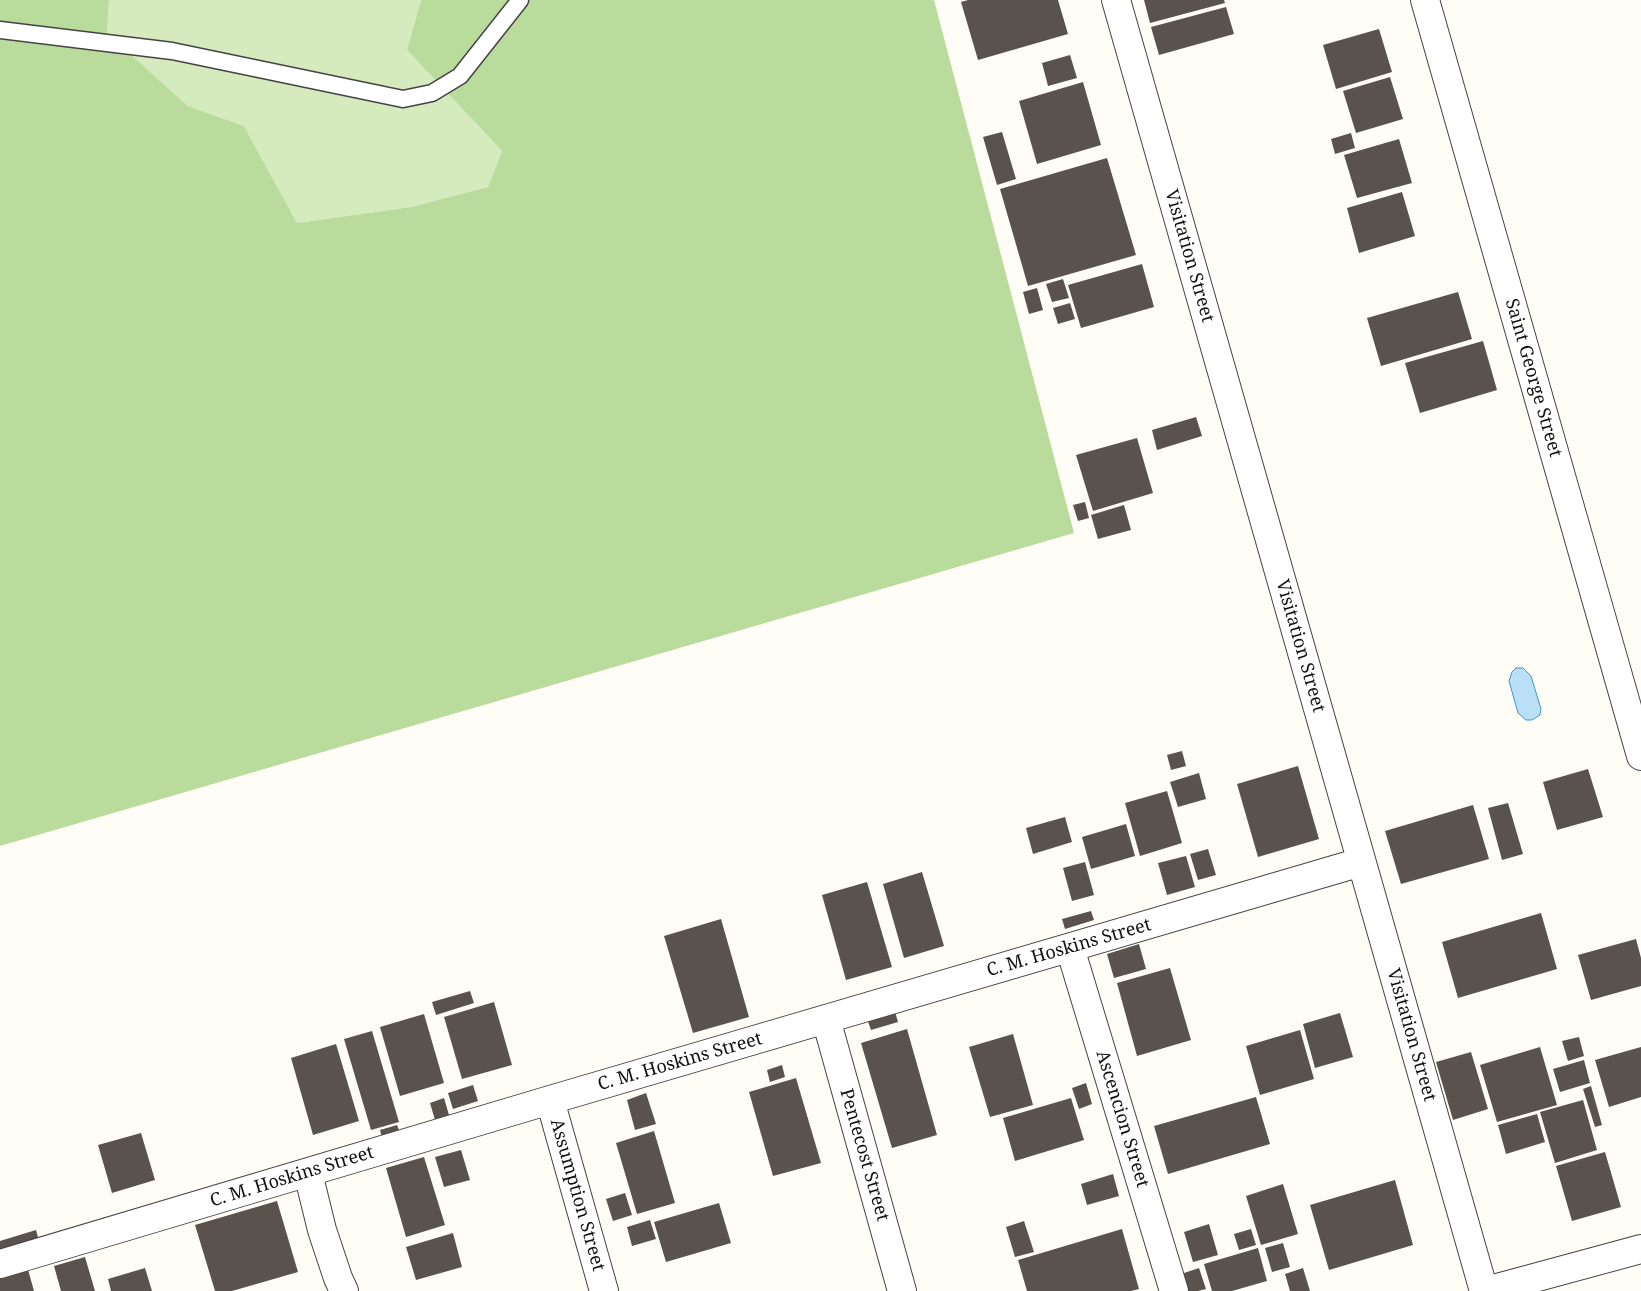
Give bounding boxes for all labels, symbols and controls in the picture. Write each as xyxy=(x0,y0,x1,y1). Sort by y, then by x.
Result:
street label: Visitation Street xyxy=(1160,187,1218,325)
street label: Saint George Street xyxy=(1500,296,1566,460)
street label: Visitation Street xyxy=(1271,577,1329,715)
street label: C. M. Hoskins Street xyxy=(984,914,1154,982)
street label: Visitation Street xyxy=(1382,966,1440,1104)
street label: C. M. Hoskins Street xyxy=(595,1028,765,1096)
street label: Ascencion Street xyxy=(1091,1048,1153,1190)
street label: Pentecost Street xyxy=(835,1086,893,1224)
street label: Assumption Street xyxy=(545,1116,609,1274)
street label: C. M. Hoskins Street xyxy=(208,1142,376,1212)

